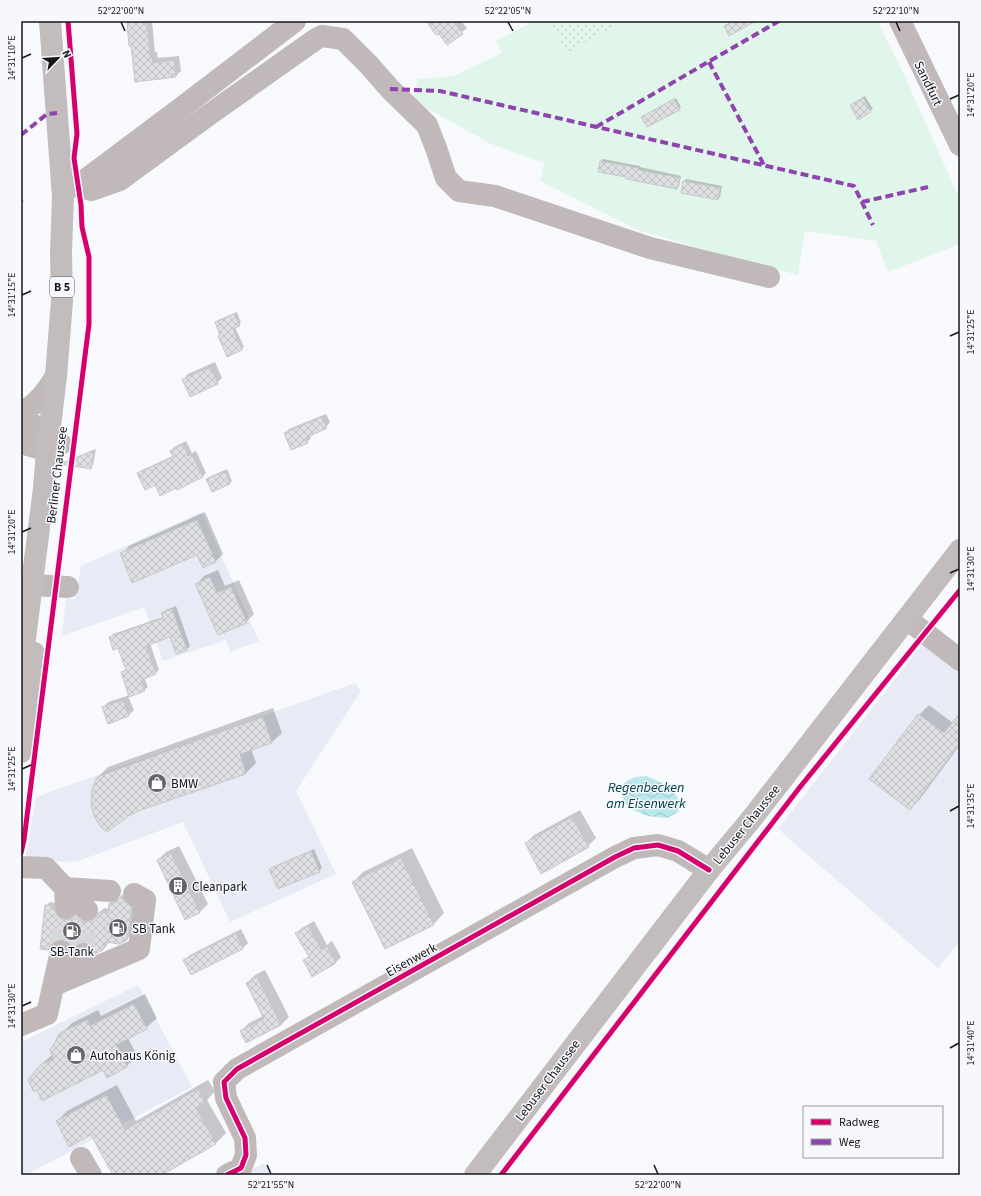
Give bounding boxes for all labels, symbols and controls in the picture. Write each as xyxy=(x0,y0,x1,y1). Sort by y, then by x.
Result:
text: 52°22'00"N xyxy=(98,4,144,18)
text: 52°22'05"N xyxy=(485,4,531,18)
text: 52°22'10"N xyxy=(873,4,919,18)
text: 14°31'10"E xyxy=(5,35,19,81)
north arrow xyxy=(38,38,78,78)
text: N xyxy=(58,47,75,60)
street label: Sandfurt xyxy=(910,58,947,109)
text: 14°31'20"E xyxy=(964,72,978,118)
text: 14°31'15"E xyxy=(5,272,19,318)
road number: B 5 xyxy=(50,277,74,297)
text: 14°31'25"E xyxy=(964,309,978,355)
street label: Berliner Chaussee xyxy=(42,426,72,525)
text: 14°31'20"E xyxy=(5,509,19,555)
text: 14°31'30"E xyxy=(964,546,978,592)
text: 14°31'25"E xyxy=(5,746,19,792)
shop icon: BMW xyxy=(146,772,168,794)
place label: BMW xyxy=(171,775,198,793)
water label: Regenbecken am Eisenwerk xyxy=(606,778,686,814)
street label: Lebuser Chaussee xyxy=(709,781,785,868)
text: 14°31'35"E xyxy=(964,783,978,829)
building icon: Cleanpark xyxy=(167,875,189,897)
place label: Cleanpark xyxy=(192,878,248,896)
fuel station icon: SB Tank xyxy=(107,917,129,939)
fuel station icon: SB-Tank xyxy=(61,920,83,942)
place label: SB Tank xyxy=(132,920,176,938)
street label: Eisenwerk xyxy=(383,938,441,981)
place label: SB-Tank xyxy=(50,943,95,961)
text: 14°31'30"E xyxy=(5,983,19,1029)
text: 14°31'40"E xyxy=(964,1020,978,1066)
street label: Lebuser Chaussee xyxy=(511,1036,584,1125)
shop icon: Autohaus König xyxy=(65,1044,87,1066)
place label: Autohaus König xyxy=(90,1047,176,1065)
legend xyxy=(803,1106,943,1158)
text: Radweg xyxy=(839,1114,879,1131)
text: Weg xyxy=(839,1134,860,1151)
text: 52°21'55"N xyxy=(248,1178,294,1192)
text: 52°22'00"N xyxy=(635,1178,681,1192)

